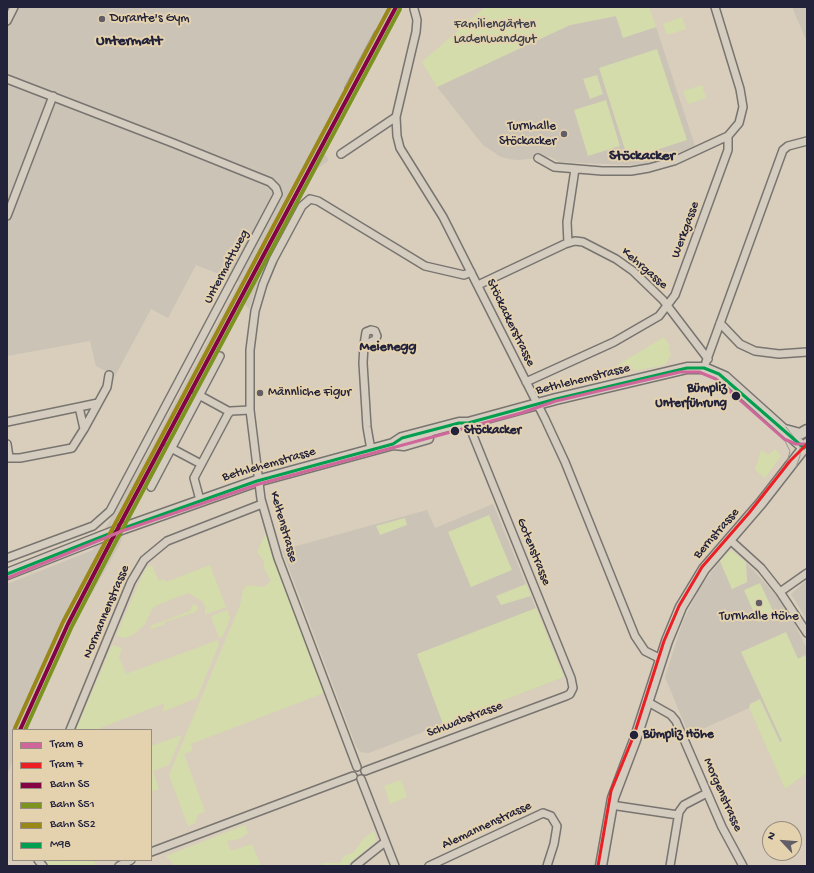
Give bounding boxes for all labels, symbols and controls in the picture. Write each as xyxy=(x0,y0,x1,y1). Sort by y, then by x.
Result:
place label: Durante's Gym xyxy=(110,11,190,27)
marker: Durante's Gym xyxy=(97,14,107,24)
park label: Familiengärten Ladenwandgut xyxy=(454,17,536,48)
district label: Untermatt xyxy=(96,33,162,51)
place label: Turnhalle Stöckacker xyxy=(499,119,556,150)
marker: Turnhalle Stöckacker xyxy=(559,129,569,139)
district label: Stöckacker xyxy=(609,148,675,166)
street label: Werkgasse xyxy=(669,200,703,260)
street label: Untermattweg xyxy=(201,227,253,307)
street label: Kehrgasse xyxy=(618,245,670,293)
street label: Stöckackerstrasse xyxy=(482,277,538,369)
district label: Meienegg xyxy=(359,340,417,356)
street label: Bethlehemstrasse xyxy=(534,361,632,399)
place label: Bümpliz Unterführung xyxy=(655,381,727,412)
place label: Männliche Figur xyxy=(268,385,351,401)
marker: Männliche Figur xyxy=(255,388,265,398)
marker: Bümpliz Unterführung xyxy=(730,390,742,402)
place label: Stöckacker xyxy=(464,423,521,439)
marker: Stöckacker xyxy=(449,425,461,437)
street label: Bethlehemstrasse xyxy=(221,444,317,486)
street label: Keltenstrasse xyxy=(265,490,301,564)
street label: Bernstrasse xyxy=(691,505,743,563)
street label: Gotenstrasse xyxy=(512,516,554,588)
street label: Normannenstrasse xyxy=(80,563,134,661)
marker: Turnhalle Höhe xyxy=(754,598,764,608)
place label: Turnhalle Höhe xyxy=(719,609,799,625)
street label: Schwabstrasse xyxy=(425,698,505,742)
place label: Bümpliz Höhe xyxy=(643,727,714,743)
legend xyxy=(12,729,152,861)
marker: Bümpliz Höhe xyxy=(628,729,640,741)
text: Tram 8 xyxy=(50,738,83,752)
street label: Morgenstrasse xyxy=(699,756,745,834)
text: Tram 7 xyxy=(50,758,83,772)
text: Bahn S5 xyxy=(50,778,90,792)
text: Bahn S51 xyxy=(50,798,95,812)
street label: Alemannenstrasse xyxy=(440,798,534,854)
text: Bahn S52 xyxy=(50,818,96,832)
north arrow xyxy=(762,821,802,861)
text: N xyxy=(765,830,779,842)
text: M98 xyxy=(50,838,71,852)

